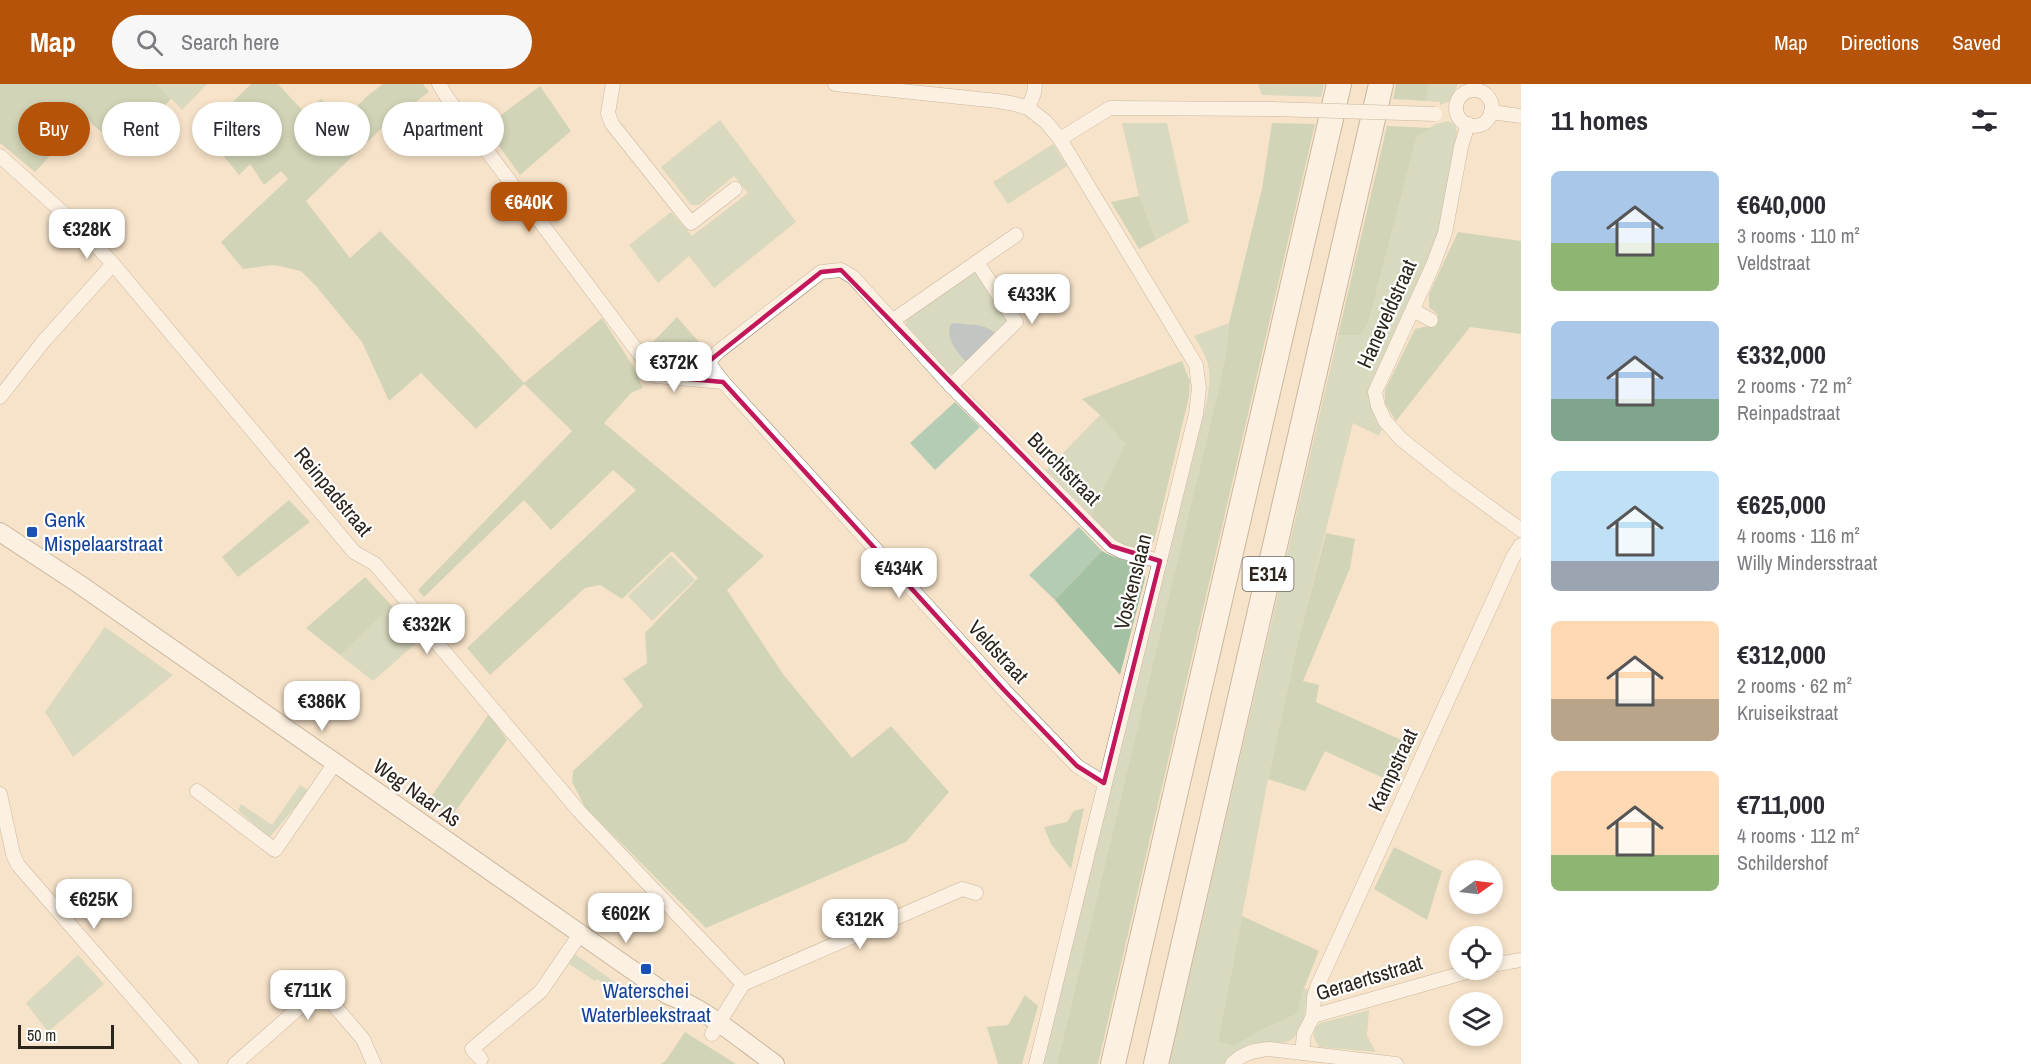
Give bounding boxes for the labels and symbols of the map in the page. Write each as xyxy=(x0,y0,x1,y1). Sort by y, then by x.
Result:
pin: €640K xyxy=(487,182,571,233)
pin: €328K xyxy=(45,209,129,260)
street label: Haneveldstraat xyxy=(1350,255,1423,373)
pin: €433K xyxy=(990,274,1074,325)
pin: €372K xyxy=(632,342,716,393)
street label: Burchtstraat xyxy=(1021,426,1108,512)
street label: Reinpadstraat xyxy=(288,441,379,543)
place label: Genk Mispelaarstraat xyxy=(44,505,163,558)
marker: Genk Mispelaarstraat xyxy=(25,525,39,539)
street label: Voskenslaan xyxy=(1107,531,1158,633)
pin: €434K xyxy=(857,548,941,599)
road number: E314 xyxy=(1242,557,1294,591)
pin: €332K xyxy=(385,604,469,655)
street label: Veldstraat xyxy=(962,614,1035,690)
pin: €386K xyxy=(280,681,364,732)
street label: Kampstraat xyxy=(1361,724,1424,816)
street label: Weg Naar As xyxy=(368,752,467,833)
north arrow xyxy=(1449,860,1503,914)
pin: €625K xyxy=(52,879,136,930)
pin: €602K xyxy=(584,893,668,944)
pin: €312K xyxy=(818,899,902,950)
street label: Geraertsstraat xyxy=(1312,948,1426,1007)
marker: Waterschei Waterbleekstraat xyxy=(639,962,653,976)
pin: €711K xyxy=(266,970,350,1021)
place label: Waterschei Waterbleekstraat xyxy=(581,976,711,1029)
scale bar xyxy=(18,1022,114,1050)

